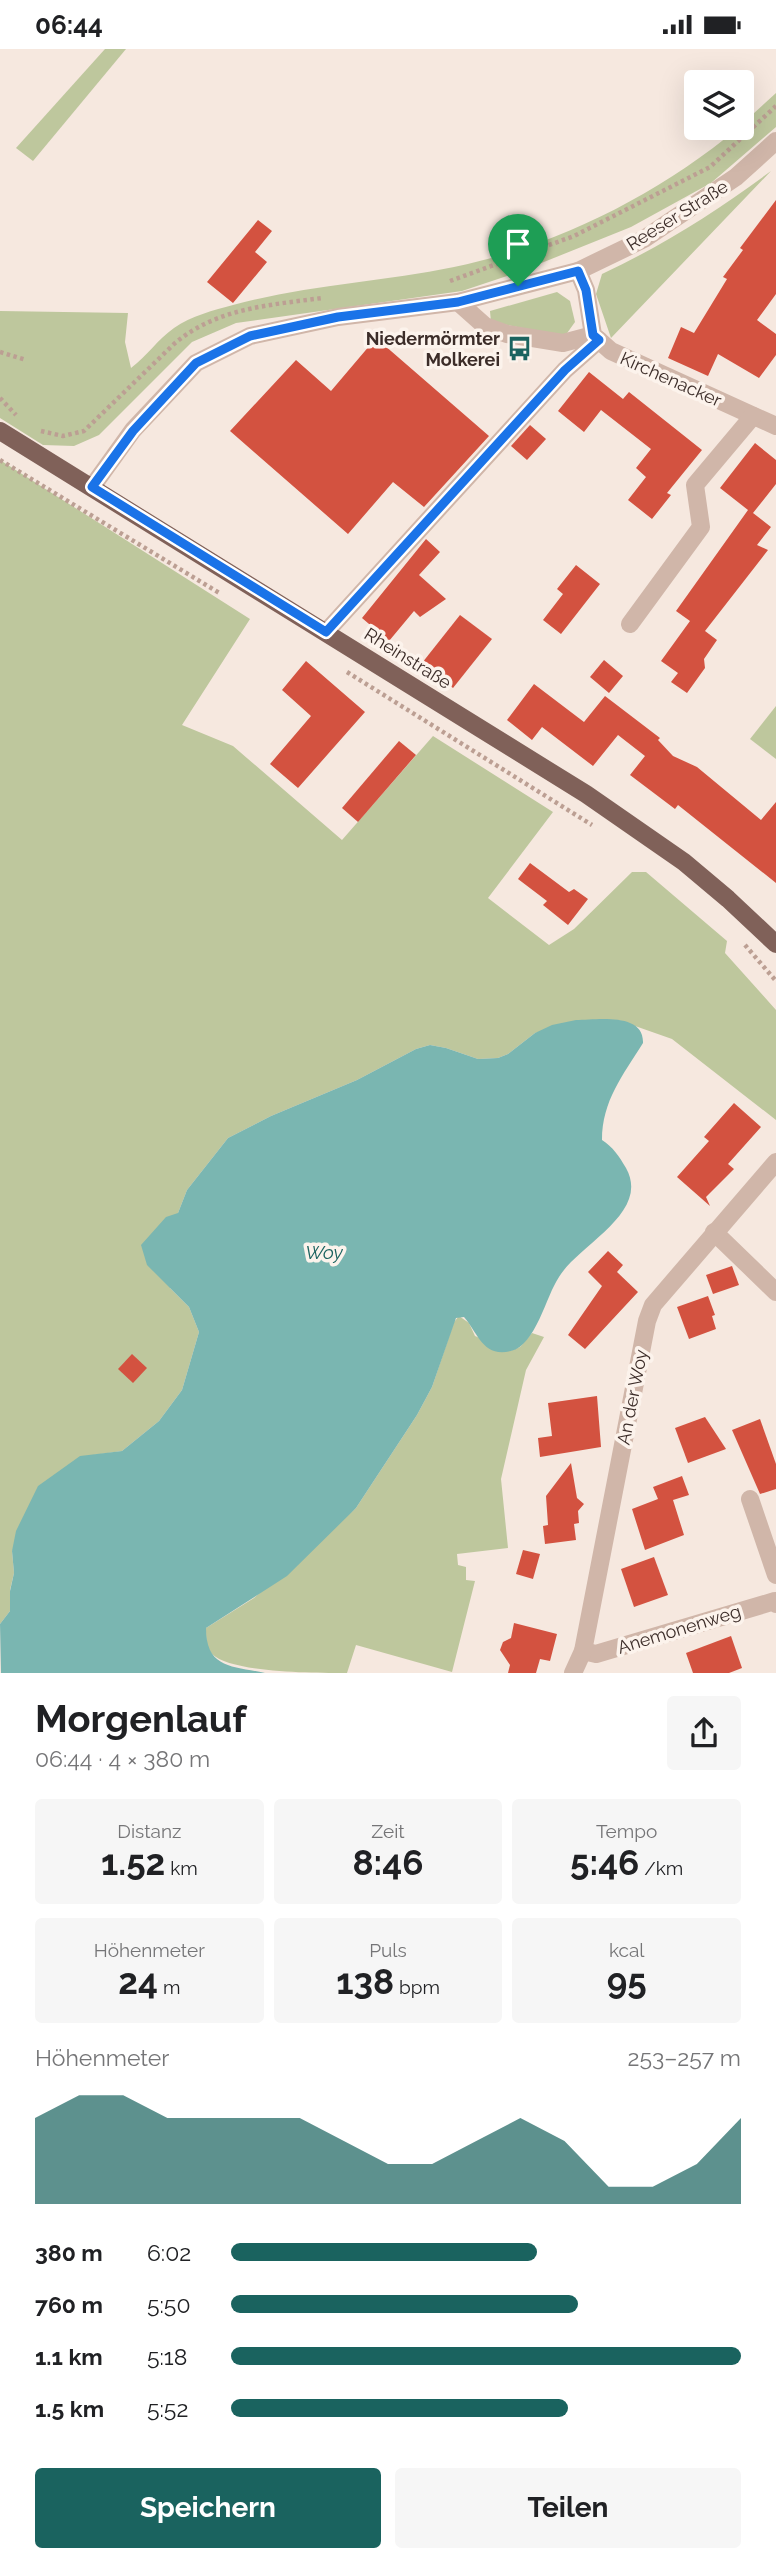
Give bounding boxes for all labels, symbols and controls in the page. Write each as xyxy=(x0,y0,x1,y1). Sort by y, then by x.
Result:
text: 06:44 xyxy=(35,10,103,40)
map controls xyxy=(684,70,754,140)
button: layers xyxy=(684,70,754,140)
street label: Reeser Straße xyxy=(622,175,732,255)
pin xyxy=(488,214,548,286)
icon: arrive xyxy=(499,225,537,263)
place label: Niedermörmter Molkerei xyxy=(366,328,500,370)
bus stop icon: Niedermörmter Molkerei xyxy=(506,334,534,362)
street label: Kirchenacker xyxy=(617,347,725,411)
street label: Rheinstraße xyxy=(361,623,456,693)
water label: Woy xyxy=(305,1241,344,1263)
street label: An der Woy xyxy=(612,1347,652,1446)
street label: Anemonenweg xyxy=(615,1600,743,1658)
text: Morgenlauf xyxy=(35,1696,246,1741)
button: share xyxy=(667,1696,741,1770)
text: 06:44 · 4 × 380 m xyxy=(35,1745,210,1772)
text: Distanz xyxy=(117,1820,181,1842)
text: Zeit xyxy=(371,1820,405,1842)
text: Tempo xyxy=(596,1820,657,1842)
text: 1.52 xyxy=(101,1842,165,1883)
text: 8:46 xyxy=(352,1842,424,1883)
text: 5:46 xyxy=(570,1842,639,1883)
text: km xyxy=(165,1857,198,1879)
text: /km xyxy=(639,1857,683,1879)
text: Höhenmeter xyxy=(94,1939,205,1961)
text: Puls xyxy=(369,1939,407,1961)
text: kcal xyxy=(609,1939,644,1961)
text: 24 xyxy=(118,1961,158,2002)
text: 138 xyxy=(336,1961,394,2002)
text: 95 xyxy=(607,1961,647,2002)
text: m xyxy=(158,1976,180,1998)
text: bpm xyxy=(394,1976,440,1998)
text: Höhenmeter xyxy=(35,2044,169,2071)
text: 253–257 m xyxy=(627,2044,741,2071)
text: 380 m xyxy=(35,2239,103,2266)
text: 6:02 xyxy=(147,2239,191,2266)
text: 760 m xyxy=(35,2291,103,2318)
text: 5:50 xyxy=(147,2291,190,2318)
text: 1.1 km xyxy=(35,2343,103,2370)
text: 5:18 xyxy=(147,2343,187,2370)
text: 1.5 km xyxy=(35,2395,104,2422)
text: 5:52 xyxy=(147,2395,188,2422)
button: Speichern xyxy=(35,2468,381,2548)
button: Teilen xyxy=(395,2468,741,2548)

